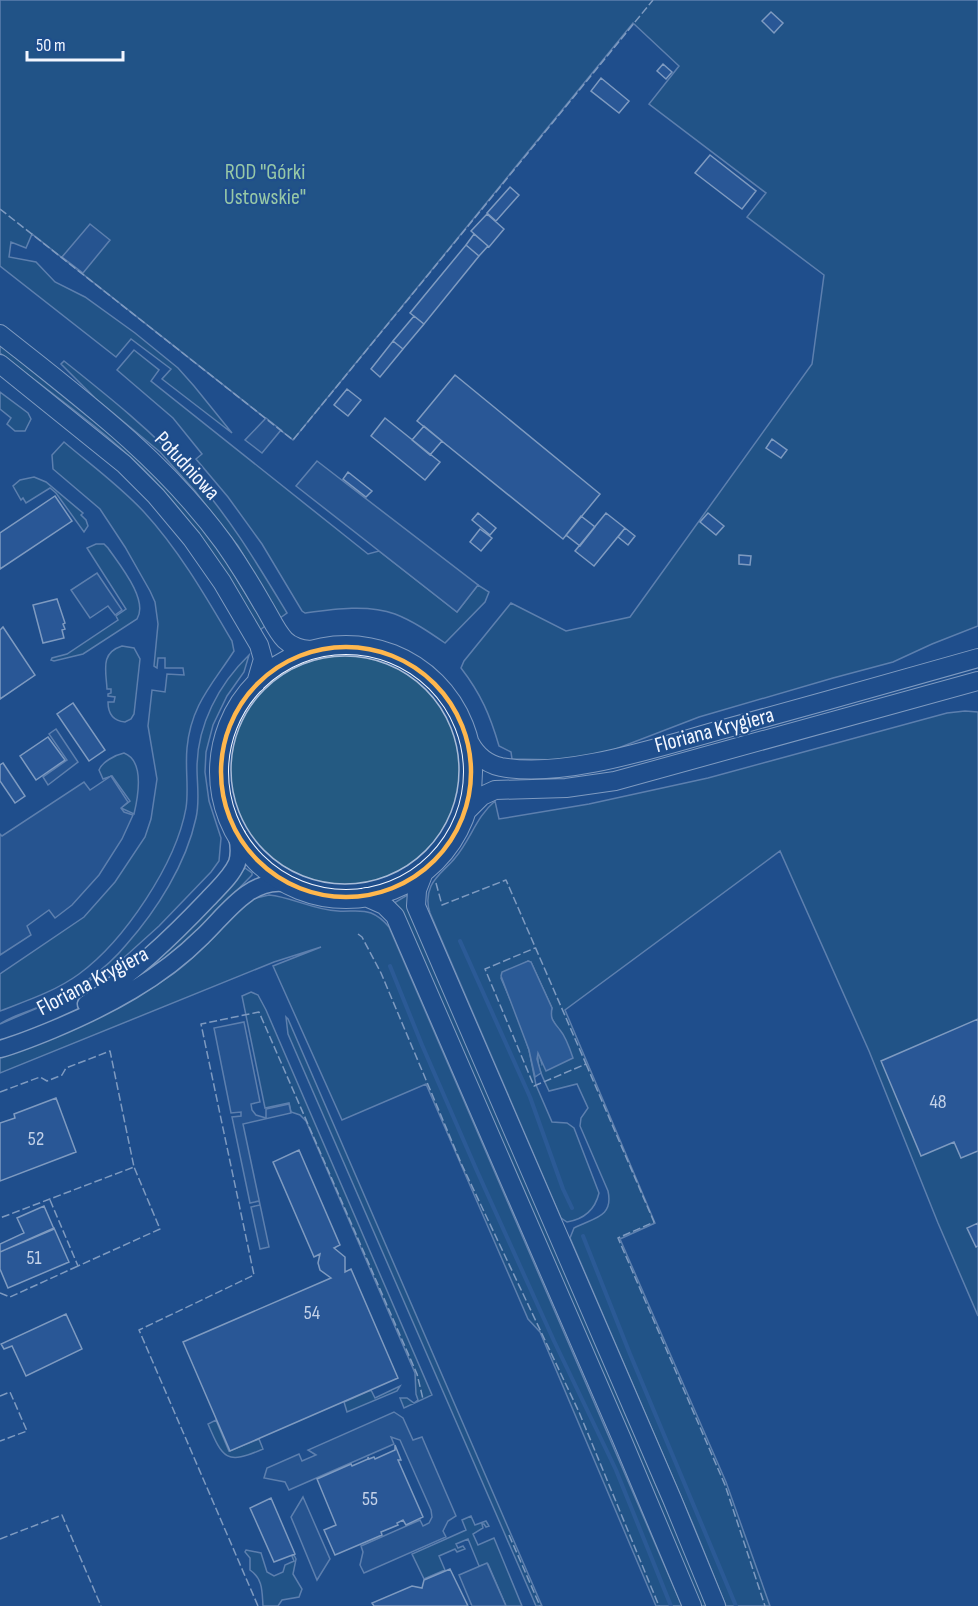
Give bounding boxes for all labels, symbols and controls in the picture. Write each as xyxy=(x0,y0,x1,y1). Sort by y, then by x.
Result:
scale bar xyxy=(27,24,123,62)
text: 50 m xyxy=(36,35,66,56)
park label: ROD "Górki Ustowskie" xyxy=(224,159,306,211)
street label: Południowa xyxy=(148,426,225,506)
street label: Floriana Krygiera xyxy=(652,702,777,759)
street label: Floriana Krygiera xyxy=(32,941,153,1022)
house number: 48 xyxy=(929,1090,947,1114)
house number: 52 xyxy=(28,1127,44,1151)
house number: 51 xyxy=(26,1246,42,1270)
house number: 54 xyxy=(304,1301,320,1325)
house number: 55 xyxy=(362,1487,378,1511)

